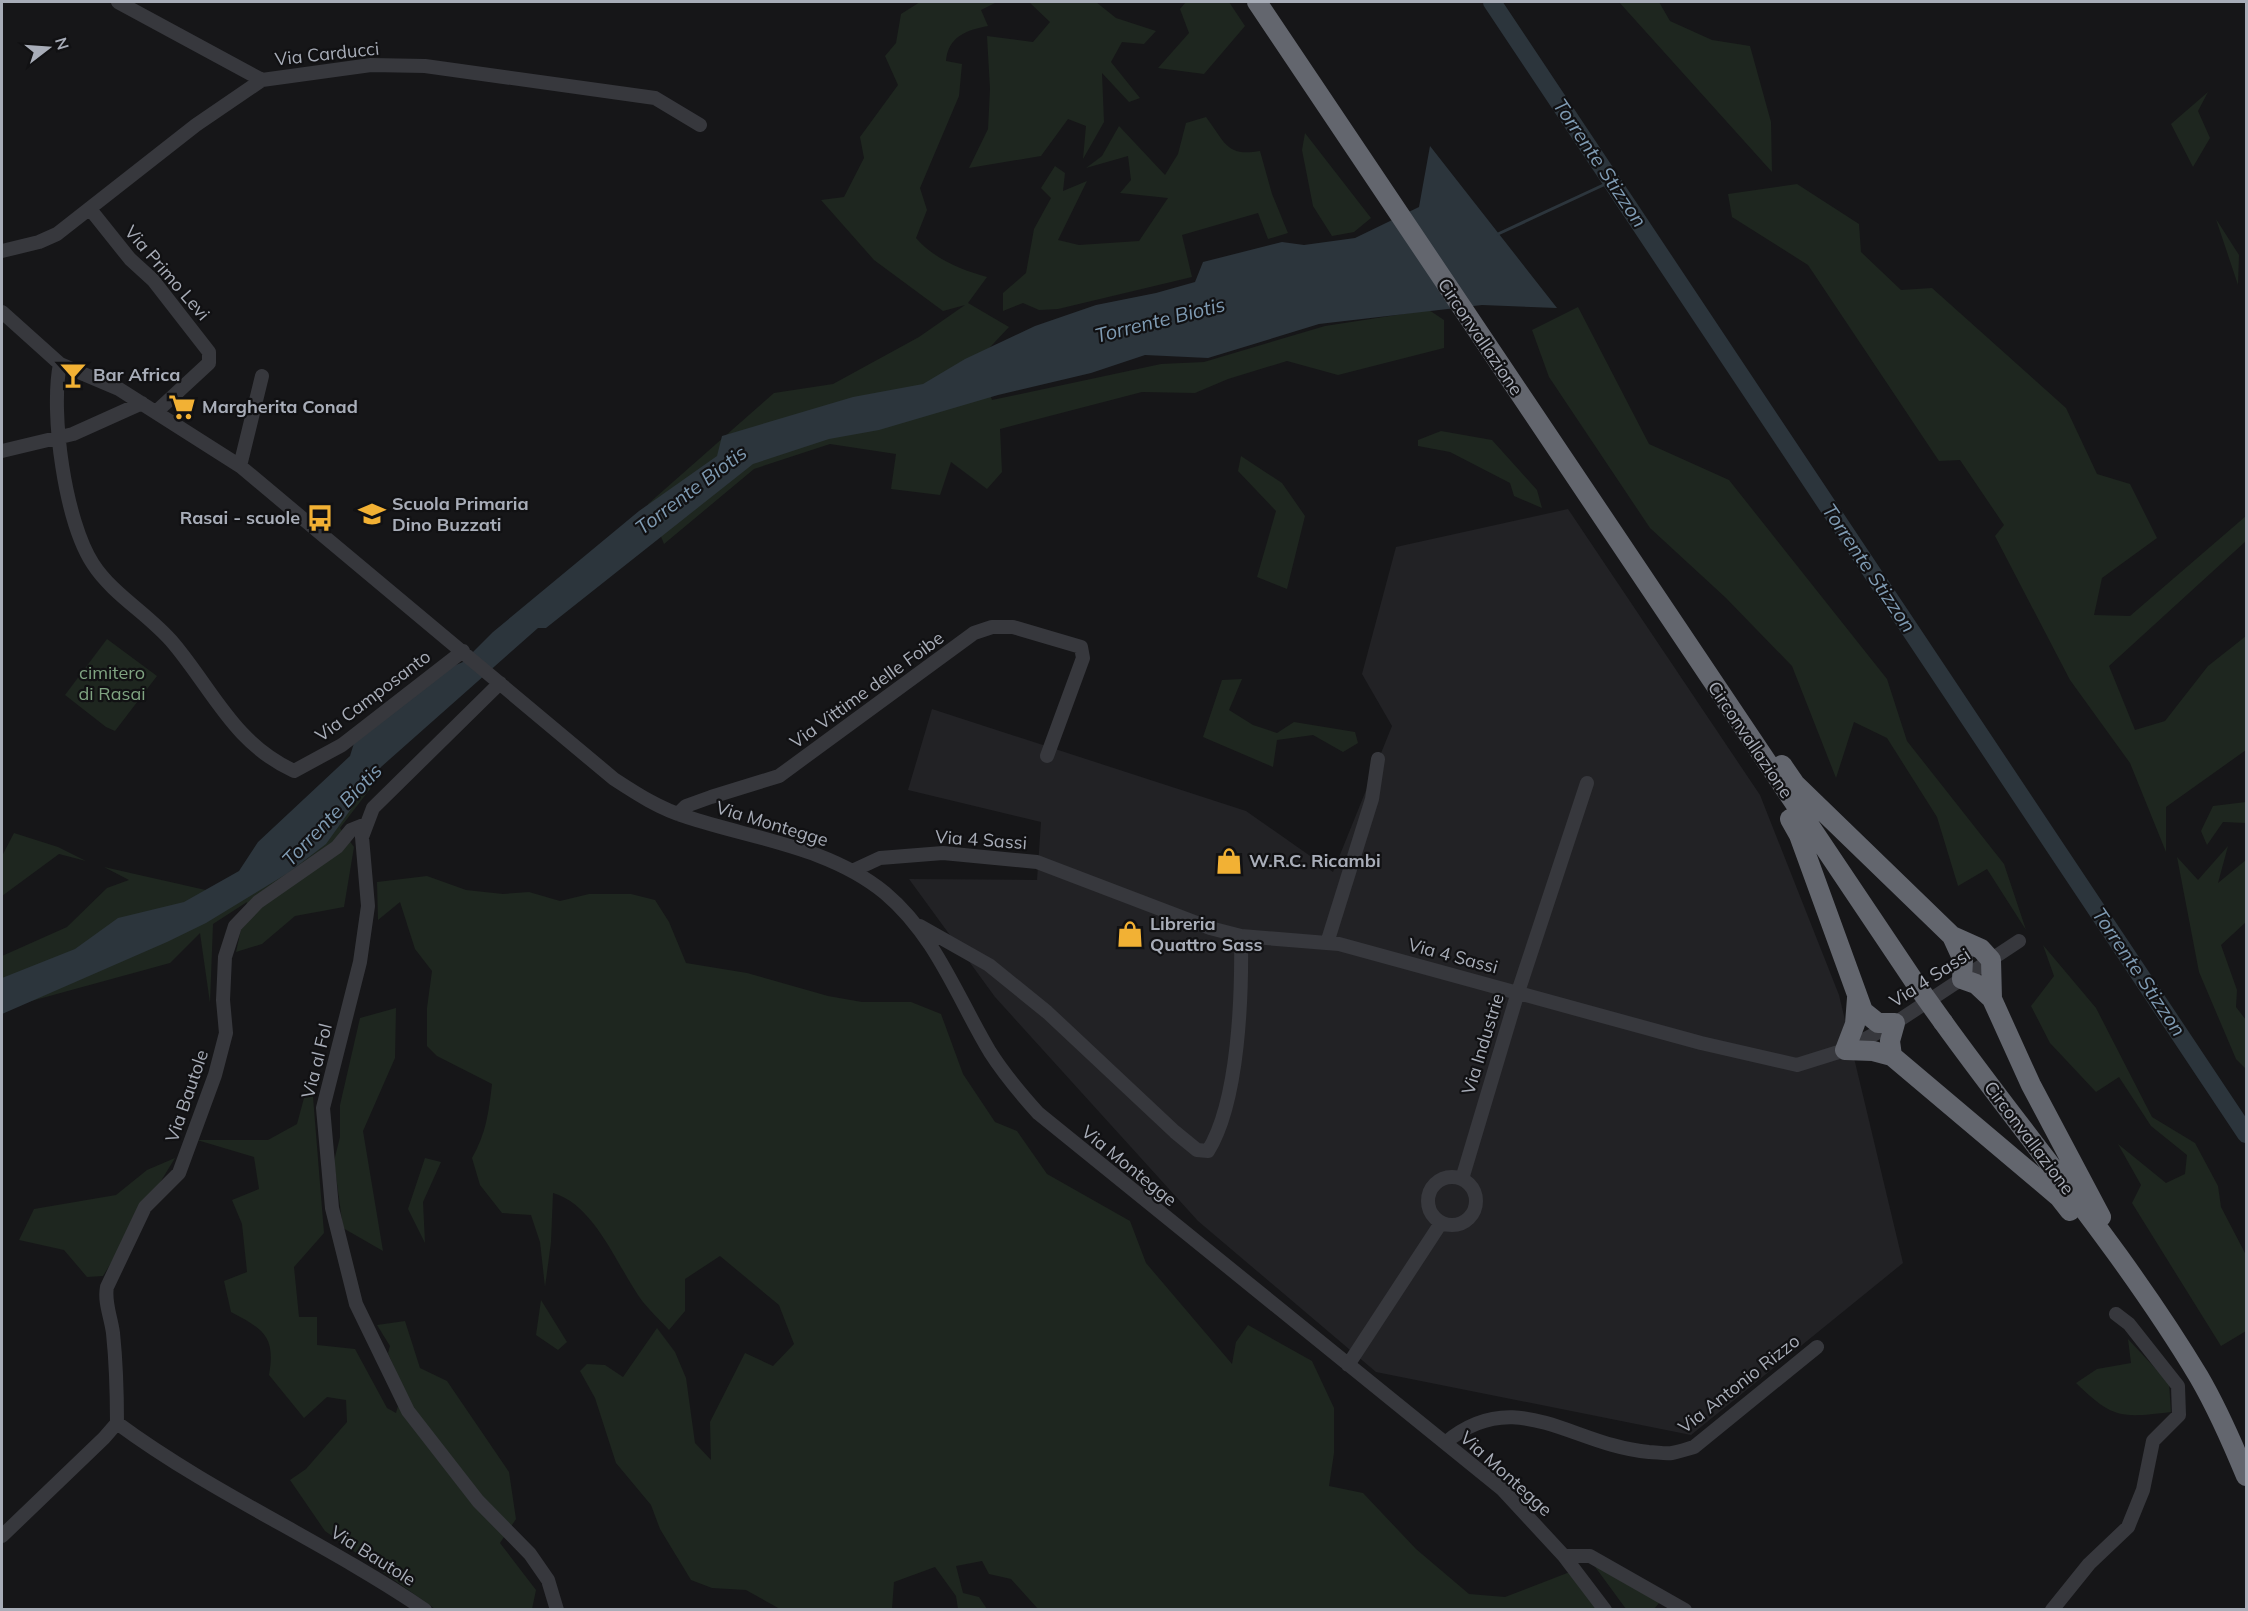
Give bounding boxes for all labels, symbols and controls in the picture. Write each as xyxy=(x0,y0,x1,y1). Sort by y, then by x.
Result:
north arrow xyxy=(18,18,78,78)
text: N xyxy=(51,35,74,52)
street label: Via Carducci xyxy=(274,37,380,70)
water label: Torrente Stizzon xyxy=(1548,94,1653,232)
street label: Via Primo Levi xyxy=(120,220,215,325)
street label: Circonvallazione xyxy=(1433,274,1528,400)
water label: Torrente Biotis xyxy=(1092,291,1228,348)
bar icon: Bar Africa xyxy=(58,360,88,390)
place label: Bar Africa xyxy=(93,363,180,386)
supermarket icon: Margherita Conad xyxy=(167,392,197,422)
place label: Margherita Conad xyxy=(202,395,358,418)
water label: Torrente Biotis xyxy=(630,439,752,540)
place label: Scuola Primaria Dino Buzzati xyxy=(392,492,529,536)
school or university icon: Scuola Primaria Dino Buzzati xyxy=(357,499,387,529)
water label: Torrente Stizzon xyxy=(1817,499,1922,637)
bus stop icon: Rasai - scuole xyxy=(305,503,335,533)
place label: Rasai - scuole xyxy=(180,506,300,529)
street label: Via Vittime delle Foibe xyxy=(785,626,948,753)
street label: Via Camposanto xyxy=(310,645,435,747)
park label: cimitero di Rasai xyxy=(78,661,146,705)
street label: Circonvallazione xyxy=(1703,677,1798,803)
water label: Torrente Biotis xyxy=(276,758,387,871)
street label: Via Montegge xyxy=(713,796,831,851)
street label: Via 4 Sassi xyxy=(934,825,1028,854)
shop icon: W.R.C. Ricambi xyxy=(1214,846,1244,876)
place label: W.R.C. Ricambi xyxy=(1249,849,1381,872)
water label: Torrente Stizzon xyxy=(2087,903,2192,1041)
place label: Libreria Quattro Sass xyxy=(1150,912,1263,956)
shop icon: Libreria Quattro Sass xyxy=(1115,919,1145,949)
street label: Via 4 Sassi xyxy=(1406,933,1501,979)
street label: Via 4 Sassi xyxy=(1885,943,1975,1012)
street label: Via Industrie xyxy=(1456,991,1509,1097)
street label: Via al Fol xyxy=(296,1021,337,1101)
street label: Via Bautole xyxy=(160,1047,213,1145)
street label: Circonvallazione xyxy=(1979,1076,2080,1199)
street label: Via Montegge xyxy=(1077,1120,1182,1211)
street label: Via Antonio Rizzo xyxy=(1673,1329,1804,1438)
street label: Via Montegge xyxy=(1455,1426,1557,1521)
street label: Via Bautole xyxy=(326,1520,420,1591)

